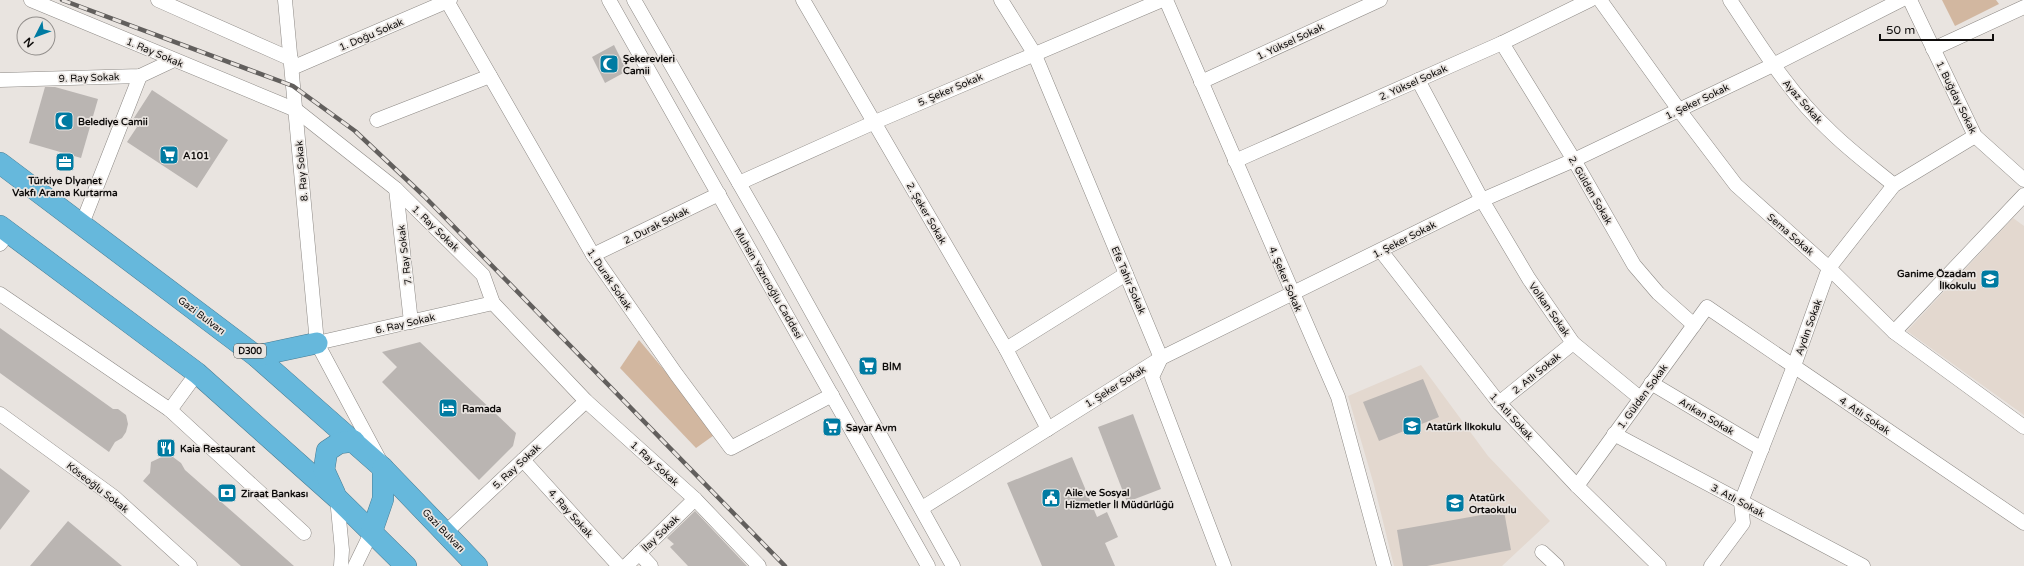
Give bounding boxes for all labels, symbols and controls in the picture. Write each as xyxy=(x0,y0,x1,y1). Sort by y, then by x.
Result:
north arrow xyxy=(16,16,56,56)
street label: 1. Doğu Sokak xyxy=(337,16,406,54)
scale bar xyxy=(1880,16,1993,42)
street label: 1. Yüksel Sokak xyxy=(1255,21,1326,63)
text: 50 m xyxy=(1886,23,1915,37)
text: N xyxy=(21,35,37,50)
street label: 1. Ray Sokak xyxy=(124,36,185,71)
mosque icon: Şekerevleri Camii xyxy=(598,53,620,75)
place label: Şekerevleri Camii xyxy=(623,53,675,77)
street label: 1. Buğday Sokak xyxy=(1933,59,1979,136)
street label: 2. Yüksel Sokak xyxy=(1378,62,1450,103)
street label: 9. Ray Sokak xyxy=(58,71,120,85)
street label: 5. Şeker Sokak xyxy=(916,71,985,109)
street label: Ayaz Sokak xyxy=(1780,77,1825,126)
street label: 1. Şeker Sokak xyxy=(1664,81,1732,123)
mosque icon: Belediye Camii xyxy=(53,110,75,132)
place label: Belediye Camii xyxy=(78,116,148,128)
street label: 8. Ray Sokak xyxy=(293,140,311,202)
supermarket icon: A101 xyxy=(158,144,180,166)
place label: A101 xyxy=(183,150,209,162)
office icon: Türkiye Dİyanet Vakfı Arama Kurtarma xyxy=(54,151,76,173)
street label: 2. Gülden Sokak xyxy=(1566,154,1615,227)
place label: Türkiye Dİyanet Vakfı Arama Kurtarma xyxy=(12,175,118,199)
street label: 2. Şeker Sokak xyxy=(904,180,949,247)
street label: 1. Ray Sokak xyxy=(409,203,462,255)
street label: 2. Durak Sokak xyxy=(622,205,692,247)
street label: Sema Sokak xyxy=(1765,211,1817,259)
street label: 1. Şeker Sokak xyxy=(1371,219,1439,261)
street label: 7. Ray Sokak xyxy=(395,224,415,286)
street label: Muhsin Yazıcıoğlu Caddesi xyxy=(731,226,805,341)
street label: Efe Tahir Sokak xyxy=(1108,245,1148,317)
street label: 4. Şeker Sokak xyxy=(1266,245,1304,314)
street label: 1. Durak Sokak xyxy=(584,247,634,313)
place label: Ganime Özadam İlkokulu xyxy=(1897,268,1976,292)
school or university icon: Ganime Özadam İlkokulu xyxy=(1979,268,2001,290)
street label: Volkan Sokak xyxy=(1526,280,1573,339)
street label: Gazi Bulvarı xyxy=(175,294,227,337)
street label: Aydın Sokak xyxy=(1793,297,1825,357)
street label: 6. Ray Sokak xyxy=(374,311,437,337)
road number: D300 xyxy=(234,344,266,358)
street label: 2. Atlı Sokak xyxy=(1510,350,1564,397)
supermarket icon: BİM xyxy=(857,355,879,377)
place label: BİM xyxy=(882,361,901,373)
street label: 1. Gülden Sokak xyxy=(1615,361,1671,431)
street label: 1. Şeker Sokak xyxy=(1083,363,1149,410)
street label: 1. Atlı Sokak xyxy=(1487,391,1536,443)
street label: 4. Atlı Sokak xyxy=(1837,394,1893,438)
street label: Arıkan Sokak xyxy=(1677,396,1737,438)
hotel icon: Ramada xyxy=(437,397,459,419)
place label: Ramada xyxy=(462,403,502,415)
school or university icon: Atatürk İlkokulu xyxy=(1401,415,1423,437)
supermarket icon: Sayar Avm xyxy=(821,416,843,438)
place label: Atatürk İlkokulu xyxy=(1426,421,1501,433)
place label: Sayar Avm xyxy=(846,422,897,434)
restaurant icon: Kaia Restaurant xyxy=(155,437,177,459)
street label: 1. Ray Sokak xyxy=(628,439,681,489)
street label: 5. Ray Sokak xyxy=(490,441,543,492)
place label: Kaia Restaurant xyxy=(180,443,255,455)
street label: Köseoğlu Sokak xyxy=(64,460,131,516)
bank icon: Ziraat Bankası xyxy=(216,482,238,504)
street label: 3. Atlı Sokak xyxy=(1709,482,1767,520)
street label: 4. Ray Sokak xyxy=(545,487,595,541)
public building icon: Aile ve Sosyal Hizmetler İl Müdürlüğü xyxy=(1040,487,1062,509)
place label: Aile ve Sosyal Hizmetler İl Müdürlüğü xyxy=(1065,487,1174,511)
place label: Ziraat Bankası xyxy=(241,488,308,500)
school or university icon: Atatürk Ortaokulu xyxy=(1444,492,1466,514)
place label: Atatürk Ortaokulu xyxy=(1469,492,1517,516)
street label: Gazi Bulvarı xyxy=(420,506,467,555)
street label: İlay Sokak xyxy=(639,513,682,555)

